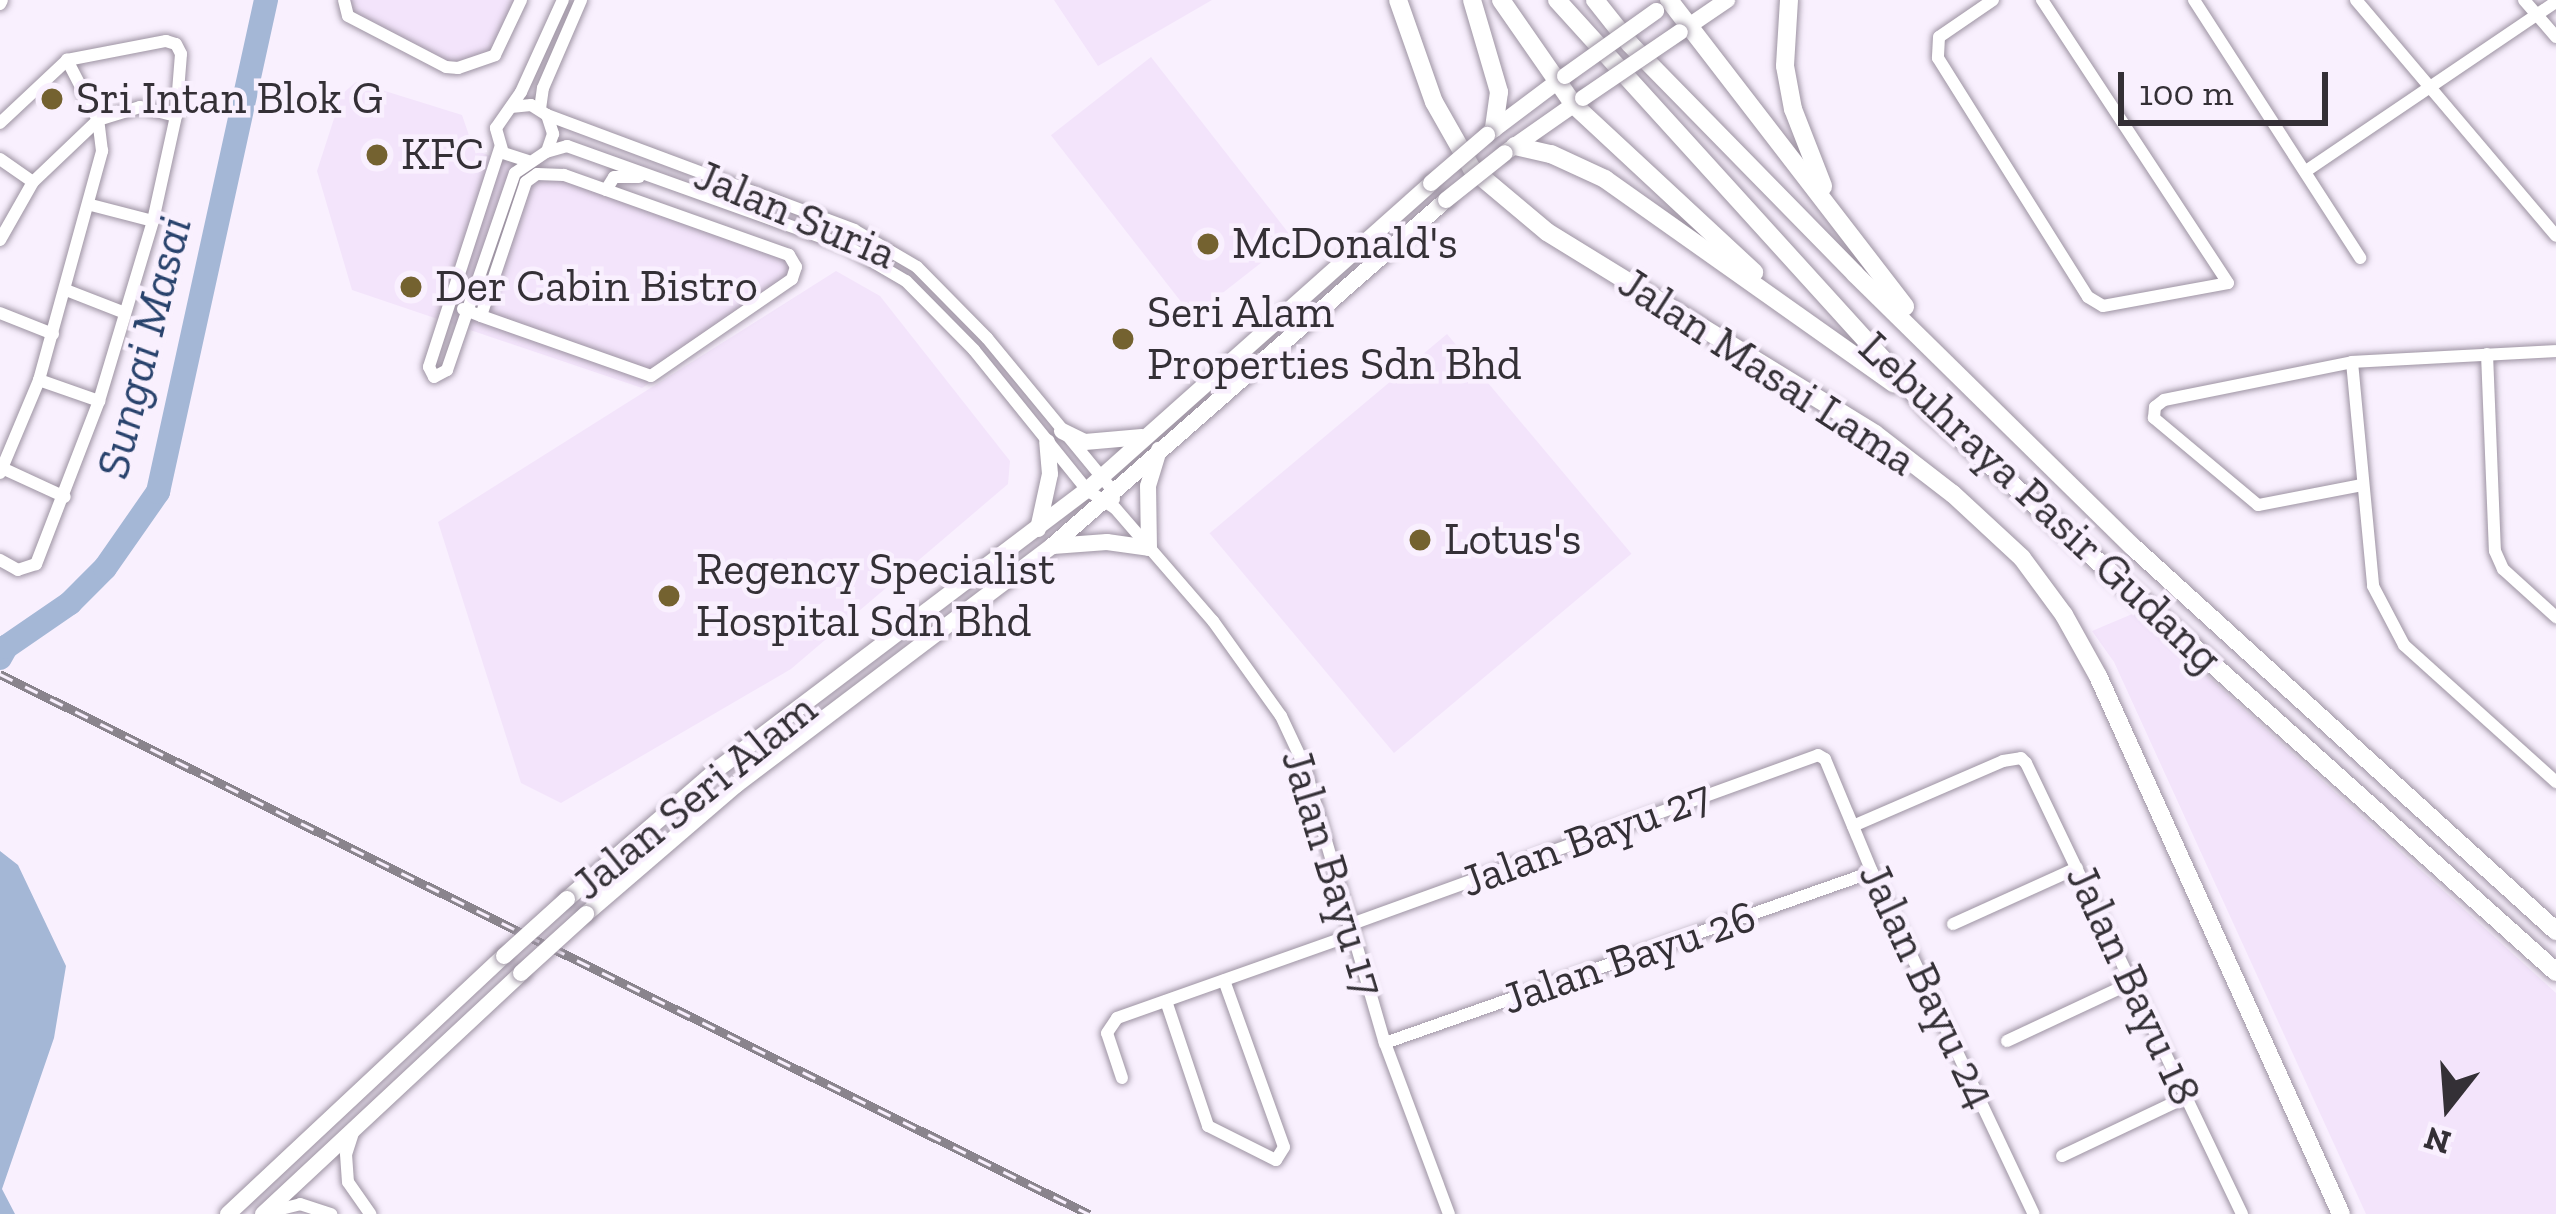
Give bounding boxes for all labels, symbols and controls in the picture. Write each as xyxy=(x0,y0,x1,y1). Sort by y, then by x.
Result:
scale bar xyxy=(2124,48,2334,122)
text: 100 m xyxy=(2139,71,2234,114)
place label: Sri Intan Blok G xyxy=(76,72,383,126)
marker: Sri Intan Blok G xyxy=(39,86,65,112)
place label: KFC xyxy=(401,128,484,182)
marker: KFC xyxy=(364,142,390,168)
street label: Jalan Suria xyxy=(686,148,904,282)
water label: Sungai Masai xyxy=(83,210,203,484)
place label: McDonald's xyxy=(1232,217,1458,271)
marker: McDonald's xyxy=(1195,231,1221,257)
street label: Jalan Masai Lama xyxy=(1609,256,1925,488)
place label: Der Cabin Bistro xyxy=(435,260,759,314)
marker: Der Cabin Bistro xyxy=(398,274,424,300)
place label: Seri Alam Properties Sdn Bhd xyxy=(1147,286,1522,392)
street label: Lebuhraya Pasir Gudang xyxy=(1847,321,2233,685)
marker: Seri Alam Properties Sdn Bhd xyxy=(1110,326,1136,352)
place label: Lotus's xyxy=(1444,513,1582,567)
marker: Lotus's xyxy=(1407,527,1433,553)
place label: Regency Specialist Hospital Sdn Bhd xyxy=(696,543,1056,649)
marker: Regency Specialist Hospital Sdn Bhd xyxy=(653,580,685,612)
street label: Jalan Seri Alam xyxy=(562,682,828,912)
street label: Jalan Bayu 17 xyxy=(1269,743,1395,1003)
street label: Jalan Bayu 27 xyxy=(1454,769,1718,909)
street label: Jalan Bayu 24 xyxy=(1847,855,2007,1117)
street label: Jalan Bayu 18 xyxy=(2054,856,2212,1114)
street label: Jalan Bayu 26 xyxy=(1495,889,1763,1027)
north arrow xyxy=(2388,1046,2508,1166)
text: N xyxy=(2420,1119,2455,1163)

